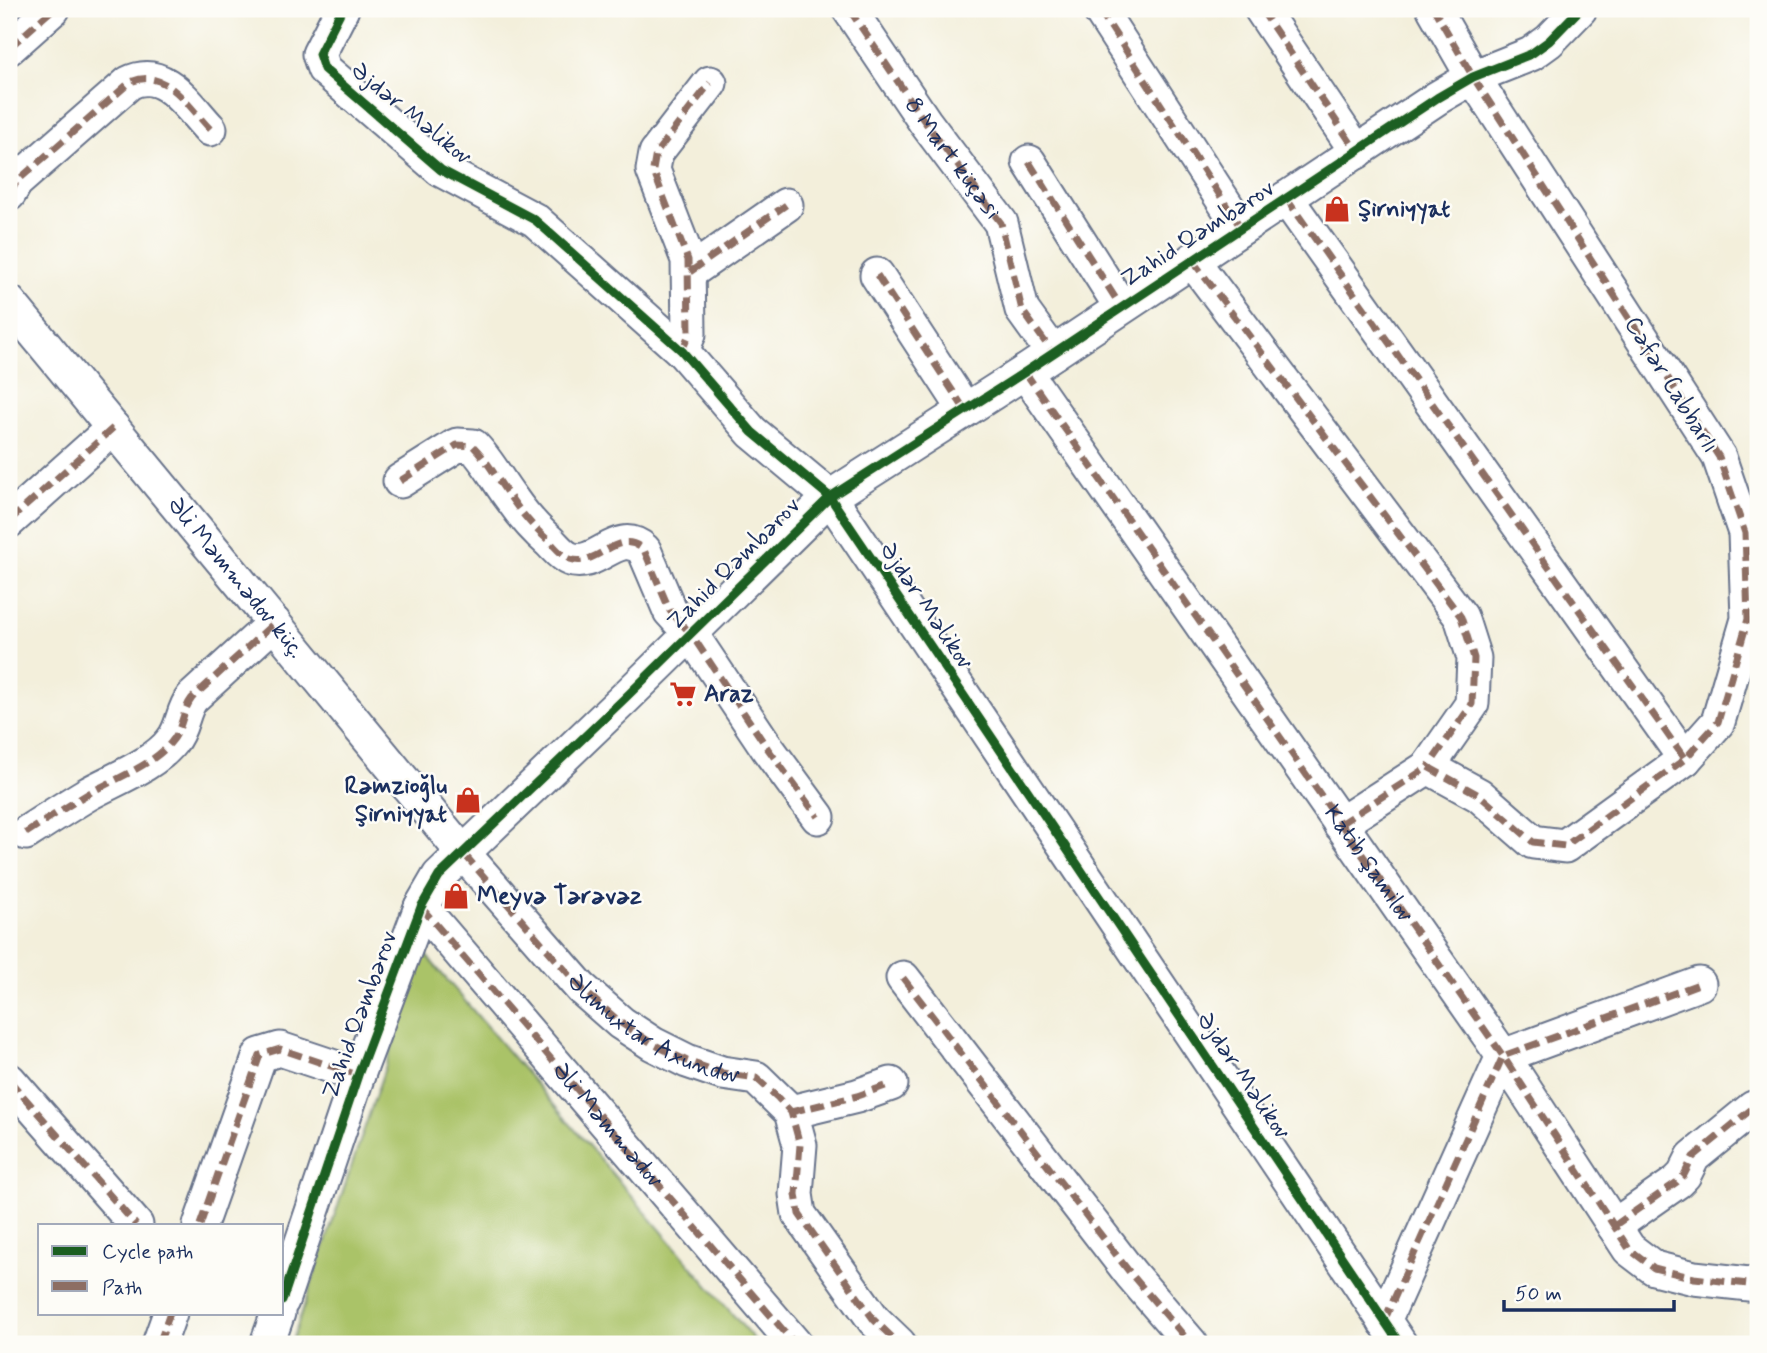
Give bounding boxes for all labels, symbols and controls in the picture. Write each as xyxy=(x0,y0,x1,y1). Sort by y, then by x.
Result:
street label: Əjdər Məlikov xyxy=(344,55,478,173)
street label: 8 Mart küçəsi xyxy=(897,91,1008,226)
street label: Zahid Qəmbərov xyxy=(1116,173,1280,295)
shop icon: Şirniyyat xyxy=(1322,194,1352,224)
place label: Şirniyyat xyxy=(1358,194,1450,225)
street label: Cəfər Cabbarlı xyxy=(1617,311,1725,459)
street label: Əli Məmmədov küç. xyxy=(160,490,312,665)
street label: Zahid Qəmbərov xyxy=(661,491,807,637)
street label: Əjdər Məlikov xyxy=(872,536,980,676)
supermarket icon: Araz xyxy=(668,679,698,709)
place label: Araz xyxy=(704,679,754,710)
place label: Rəmzioğlu Şirniyyat xyxy=(345,771,447,830)
shop icon: Rəmzioğlu Şirniyyat xyxy=(453,785,483,815)
street label: Katib Şamilov xyxy=(1317,799,1421,929)
shop icon: Meyvə Tərəvəz xyxy=(441,881,471,911)
place label: Meyvə Tərəvəz xyxy=(477,881,642,912)
street label: Zahid Qəmbərov xyxy=(315,927,405,1103)
street label: Əlimuxtar Axundov xyxy=(560,967,742,1091)
street label: Əjdər Məlikov xyxy=(1189,1006,1297,1146)
street label: Əli Məmmədov xyxy=(545,1056,670,1195)
legend xyxy=(38,1224,284,1314)
text: Cycle path xyxy=(102,1238,193,1266)
scale bar xyxy=(1504,1269,1674,1313)
text: Path xyxy=(102,1274,142,1302)
text: 50 m xyxy=(1515,1280,1562,1308)

